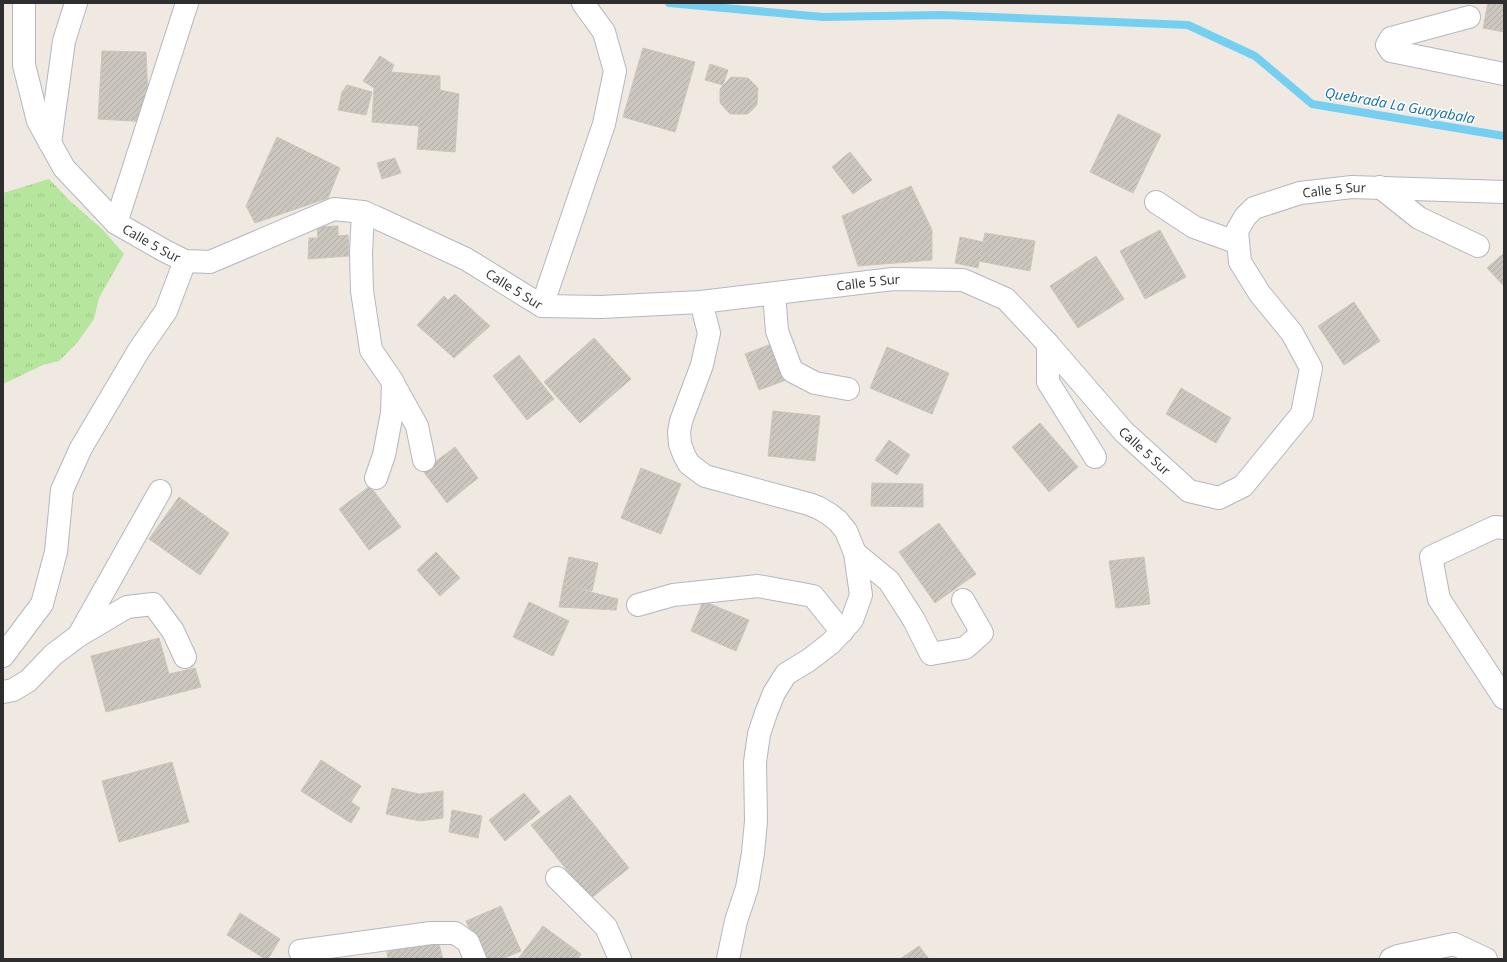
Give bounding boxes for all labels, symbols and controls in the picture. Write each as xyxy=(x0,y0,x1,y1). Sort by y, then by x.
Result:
water label: Quebrada La Guayabala xyxy=(1324,82,1477,128)
street label: Calle 5 Sur xyxy=(1301,178,1367,202)
street label: Calle 5 Sur xyxy=(119,220,184,267)
street label: Calle 5 Sur xyxy=(482,264,547,314)
street label: Calle 5 Sur xyxy=(835,270,901,295)
street label: Calle 5 Sur xyxy=(1115,423,1175,480)

